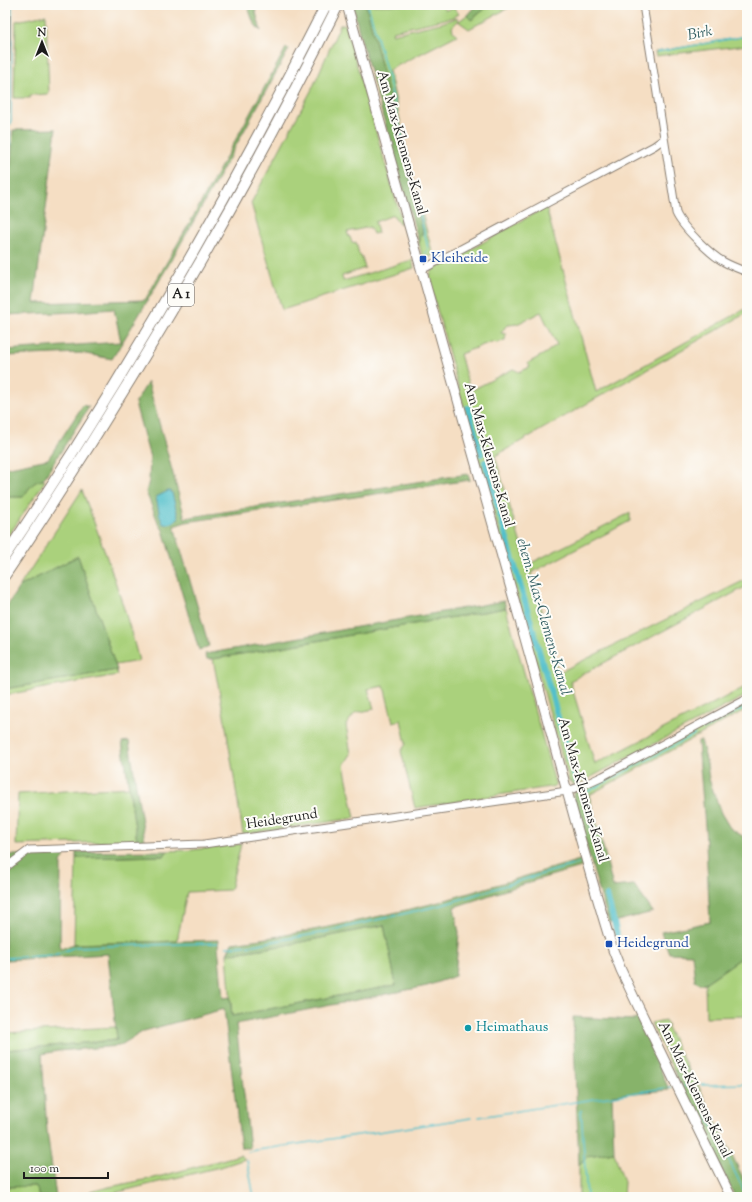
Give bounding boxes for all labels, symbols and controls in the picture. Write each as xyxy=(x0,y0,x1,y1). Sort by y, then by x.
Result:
water label: Birk xyxy=(686,21,714,47)
north arrow xyxy=(22,22,62,62)
text: N xyxy=(37,25,47,41)
street label: Am Max-Klemens-Kanal xyxy=(371,68,431,218)
place label: Kleiheide xyxy=(431,249,488,269)
marker: Kleiheide xyxy=(418,254,428,264)
road number: A 1 xyxy=(168,284,194,306)
street label: Am Max-Klemens-Kanal xyxy=(458,380,518,530)
water label: ehem. Max-Clemens-Kanal xyxy=(511,536,576,698)
street label: Am Max-Klemens-Kanal xyxy=(552,715,612,865)
street label: Heidegrund xyxy=(245,804,319,836)
place label: Heidegrund xyxy=(617,934,689,954)
marker: Heidegrund xyxy=(604,939,614,949)
place label: Heimathaus xyxy=(476,1018,548,1038)
street label: Am Max-Klemens-Kanal xyxy=(652,1018,736,1162)
marker: Heimathaus xyxy=(463,1023,473,1033)
scale bar xyxy=(24,1154,108,1180)
text: 100 m xyxy=(30,1160,59,1178)

